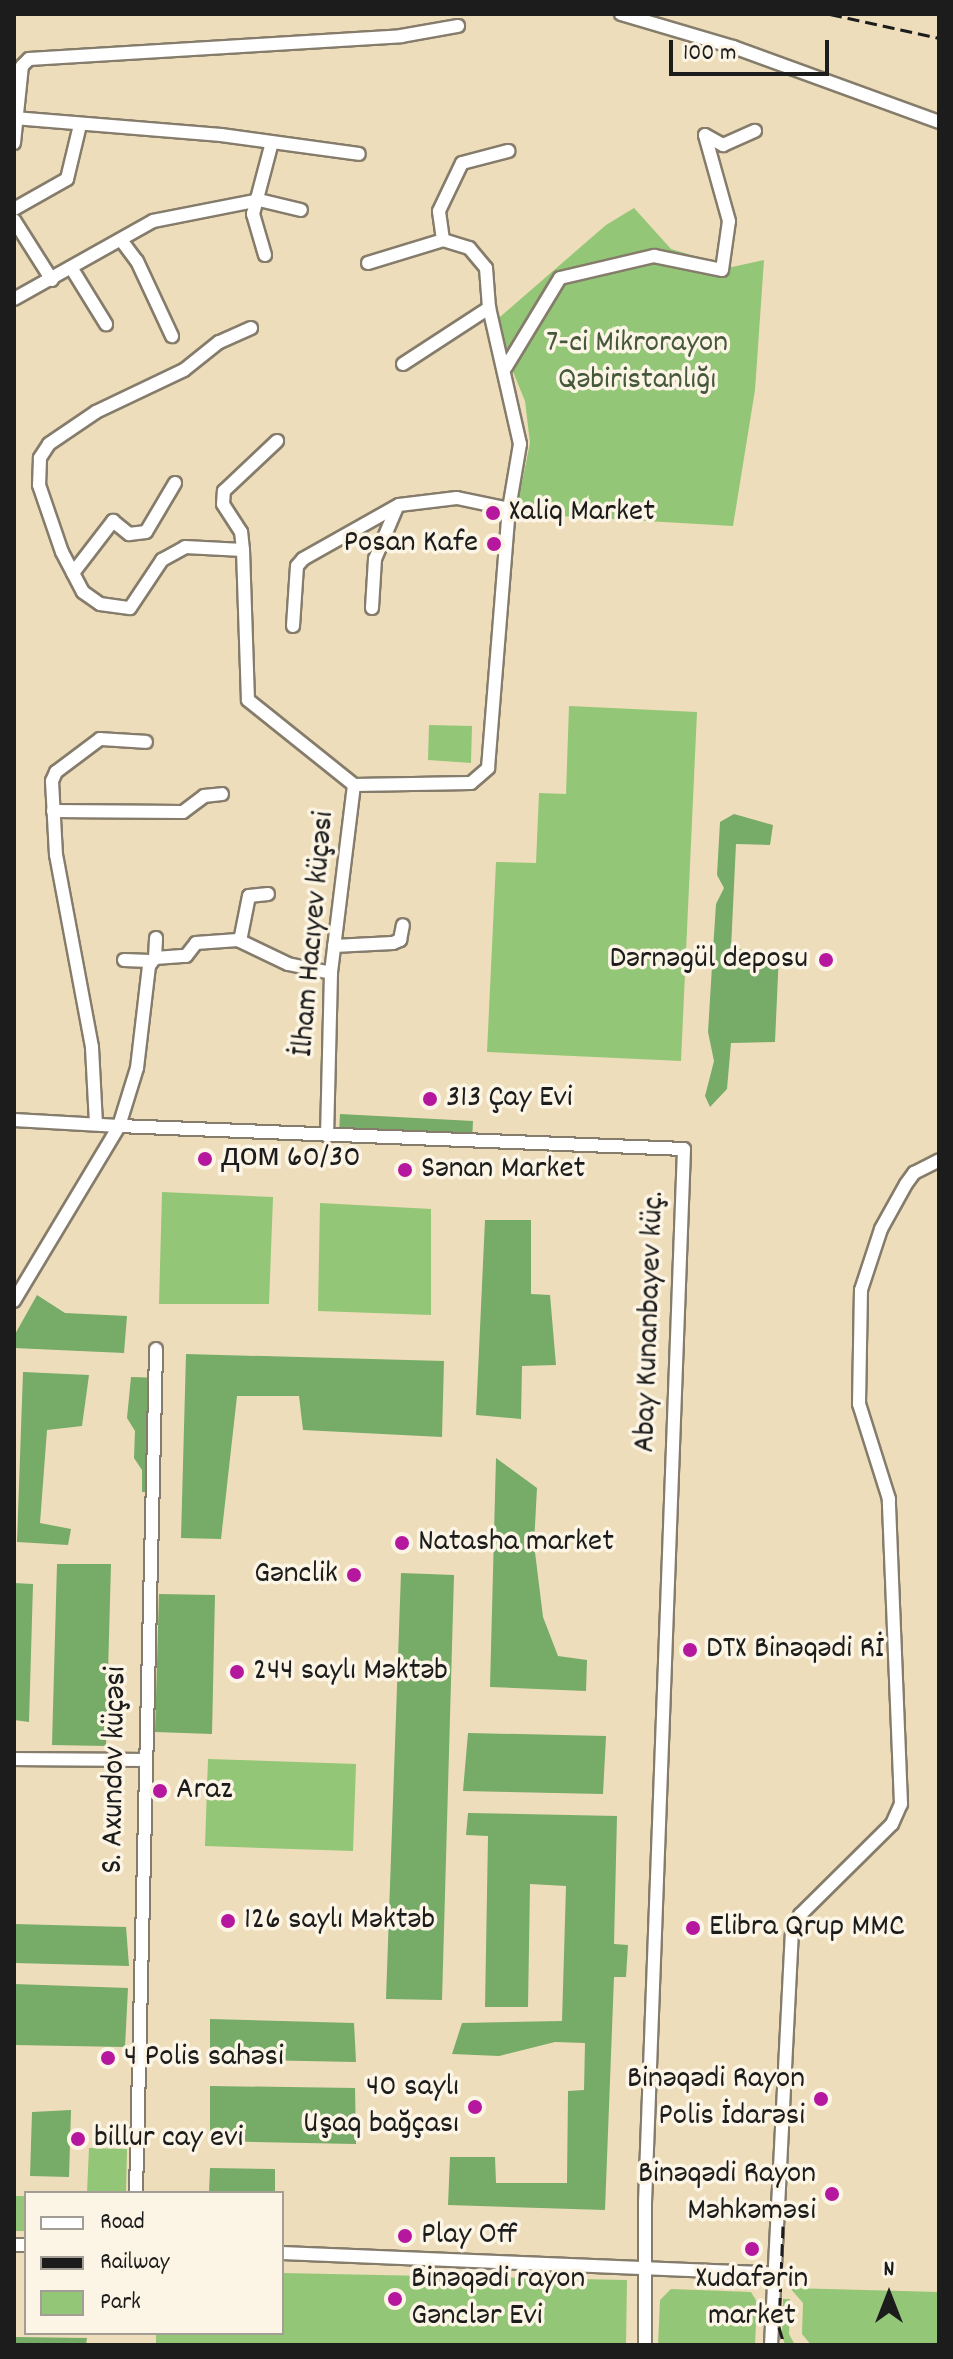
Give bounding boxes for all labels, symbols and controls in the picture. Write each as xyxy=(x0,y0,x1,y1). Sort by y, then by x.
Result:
scale bar xyxy=(673,24,833,74)
text: 100 m xyxy=(683,37,736,71)
park label: 7-ci Mikrorayon Qəbiristanlığı xyxy=(546,326,728,401)
place label: Xaliq Market xyxy=(509,494,655,532)
marker: Xaliq Market xyxy=(484,504,502,522)
place label: Posan Kafe xyxy=(344,525,478,563)
marker: Posan Kafe xyxy=(485,535,503,553)
street label: İlham Hacıyev küçəsi xyxy=(285,810,345,1058)
place label: Dərnəgül deposu xyxy=(609,941,808,979)
marker: Dərnəgül deposu xyxy=(815,949,837,971)
place label: 313 Çay Evi xyxy=(446,1080,573,1118)
marker: 313 Çay Evi xyxy=(421,1090,439,1108)
place label: дом 60/30 xyxy=(221,1140,361,1178)
marker: дом 60/30 xyxy=(196,1150,214,1168)
place label: Sənan Market xyxy=(421,1151,585,1189)
marker: Sənan Market xyxy=(396,1161,414,1179)
street label: Abay Kunanbayev küç. xyxy=(627,1191,675,1453)
place label: Natasha market xyxy=(418,1524,614,1562)
marker: Natasha market xyxy=(393,1534,411,1552)
place label: Gənclik xyxy=(254,1556,338,1594)
marker: Gənclik xyxy=(345,1566,363,1584)
place label: DTX Binəqədi Rİ xyxy=(706,1631,884,1669)
marker: DTX Binəqədi Rİ xyxy=(681,1641,699,1659)
place label: 244 saylı Məktəb xyxy=(253,1653,448,1691)
marker: 244 saylı Məktəb xyxy=(228,1663,246,1681)
street label: S. Axundov küçəsi xyxy=(95,1666,137,1874)
place label: Araz xyxy=(176,1772,233,1810)
marker: Araz xyxy=(151,1782,169,1800)
place label: 126 saylı Məktəb xyxy=(244,1902,435,1940)
place label: Elibra Qrup MMC xyxy=(709,1909,905,1947)
marker: 126 saylı Məktəb xyxy=(219,1912,237,1930)
marker: Elibra Qrup MMC xyxy=(684,1919,702,1937)
place label: 4 Polis sahəsi xyxy=(124,2039,284,2077)
marker: 4 Polis sahəsi xyxy=(99,2049,117,2067)
place label: Binəqədi Rayon Polis İdarəsi xyxy=(627,2062,805,2137)
place label: 40 saylı Uşaq bağçası xyxy=(303,2070,459,2145)
marker: Binəqədi Rayon Polis İdarəsi xyxy=(812,2090,830,2108)
marker: 40 saylı Uşaq bağçası xyxy=(466,2098,484,2116)
place label: billur cay evi xyxy=(94,2120,243,2158)
marker: billur cay evi xyxy=(69,2130,87,2148)
place label: Binəqədi Rayon Məhkəməsi xyxy=(638,2157,816,2232)
marker: Binəqədi Rayon Məhkəməsi xyxy=(823,2185,841,2203)
legend xyxy=(24,2191,284,2335)
text: Road xyxy=(100,2206,145,2240)
place label: Play Off xyxy=(421,2217,518,2255)
marker: Play Off xyxy=(396,2227,414,2245)
marker: Xudafərin market xyxy=(743,2240,761,2258)
text: Railway xyxy=(100,2246,169,2280)
north arrow xyxy=(849,2255,929,2335)
text: N xyxy=(884,2255,894,2286)
place label: Binəqədi rayon Gənclər Evi xyxy=(411,2262,585,2337)
place label: Xudafərin market xyxy=(696,2262,808,2337)
text: Park xyxy=(100,2286,141,2320)
marker: Binəqədi rayon Gənclər Evi xyxy=(386,2290,404,2308)

